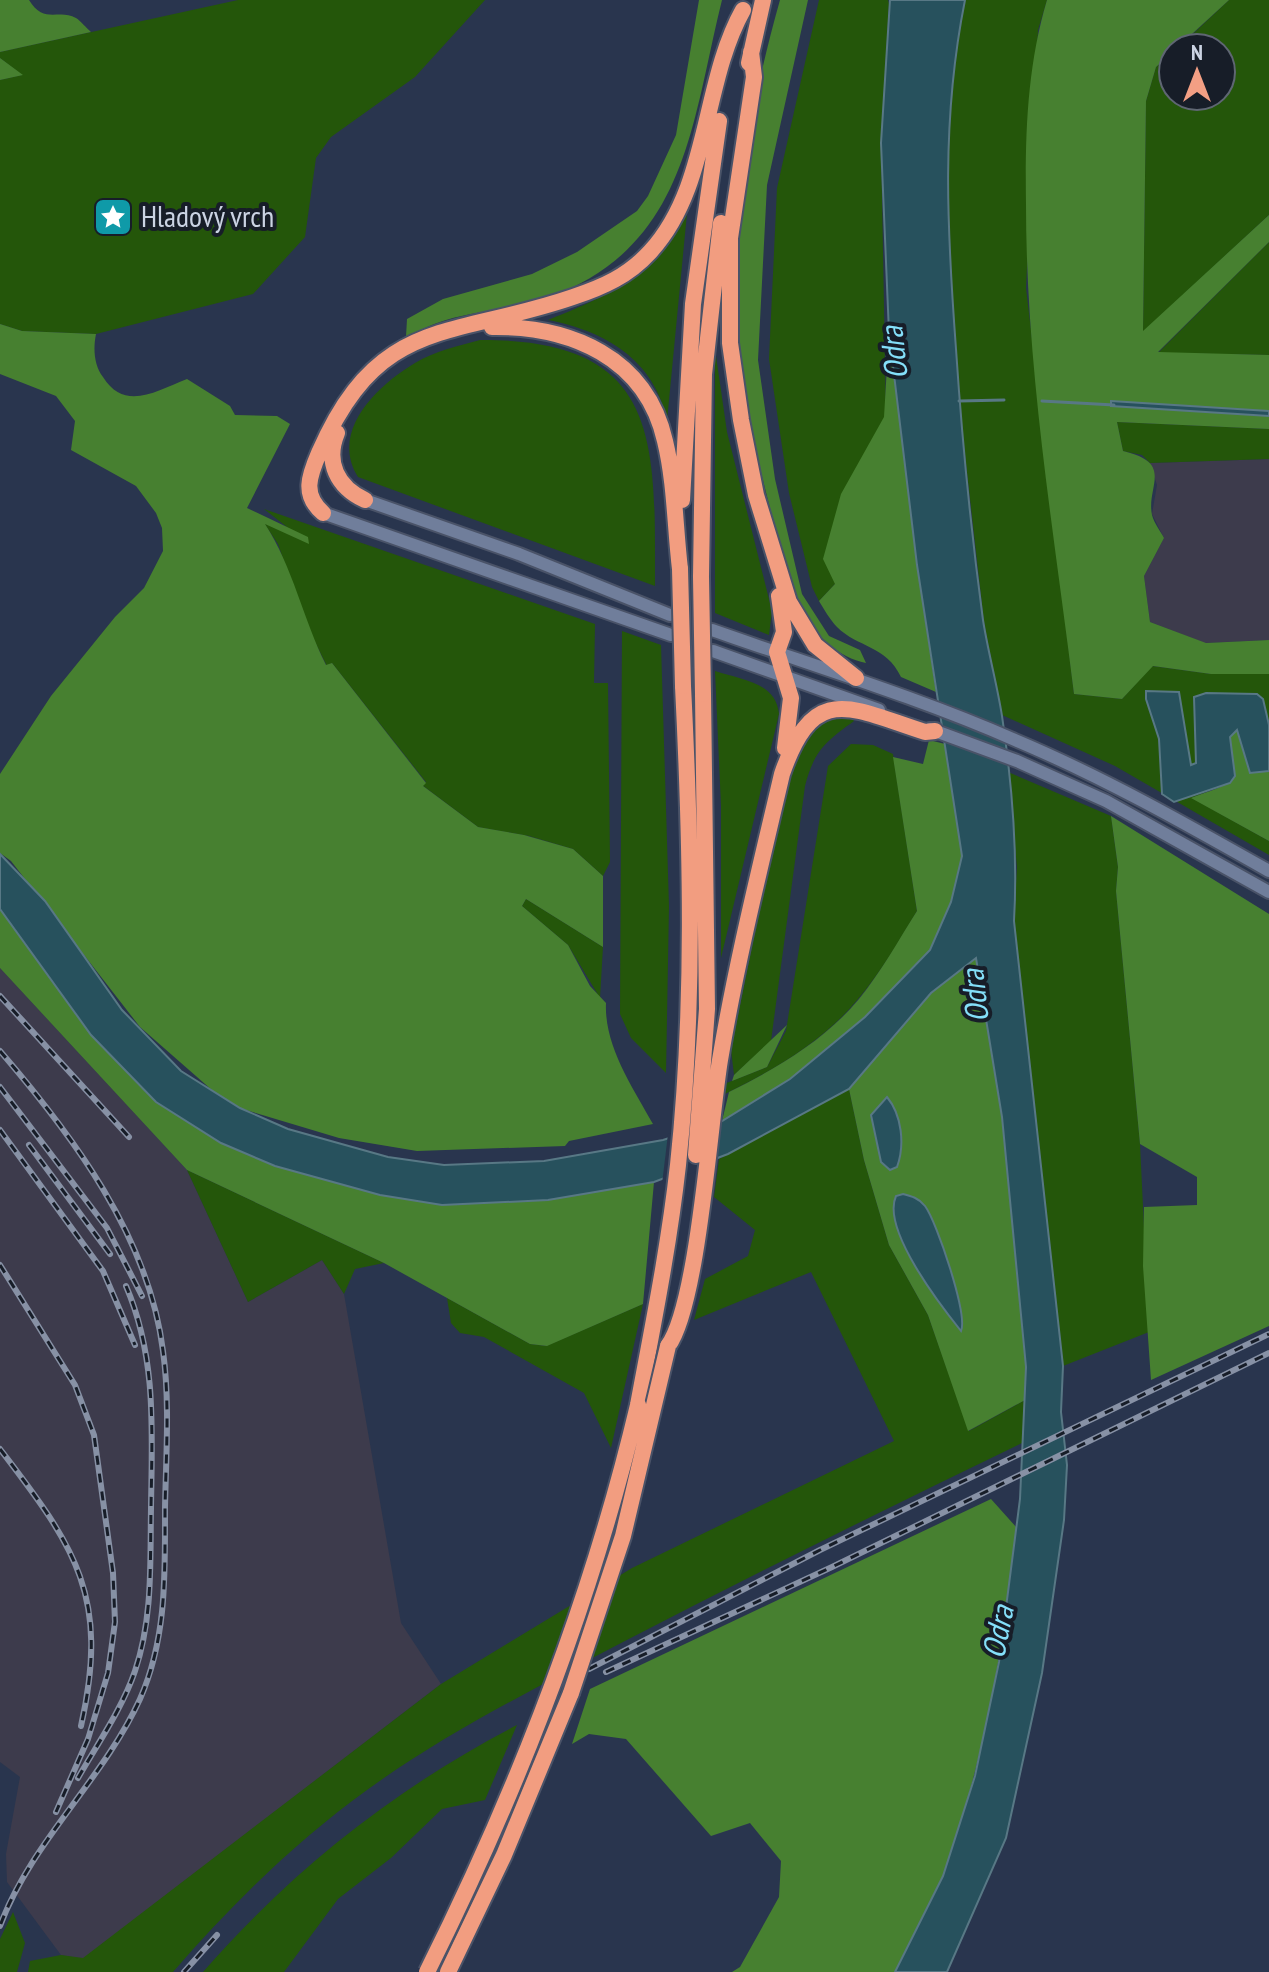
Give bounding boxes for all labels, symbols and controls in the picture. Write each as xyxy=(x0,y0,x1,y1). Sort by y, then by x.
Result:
north arrow xyxy=(1157,32,1237,112)
text: N xyxy=(1191,38,1203,66)
place icon: Hladový vrch xyxy=(92,196,134,238)
place label: Hladový vrch xyxy=(141,196,274,235)
water label: Odra xyxy=(869,322,917,382)
water label: Odra xyxy=(950,965,998,1025)
water label: Odra xyxy=(971,1600,1023,1662)

